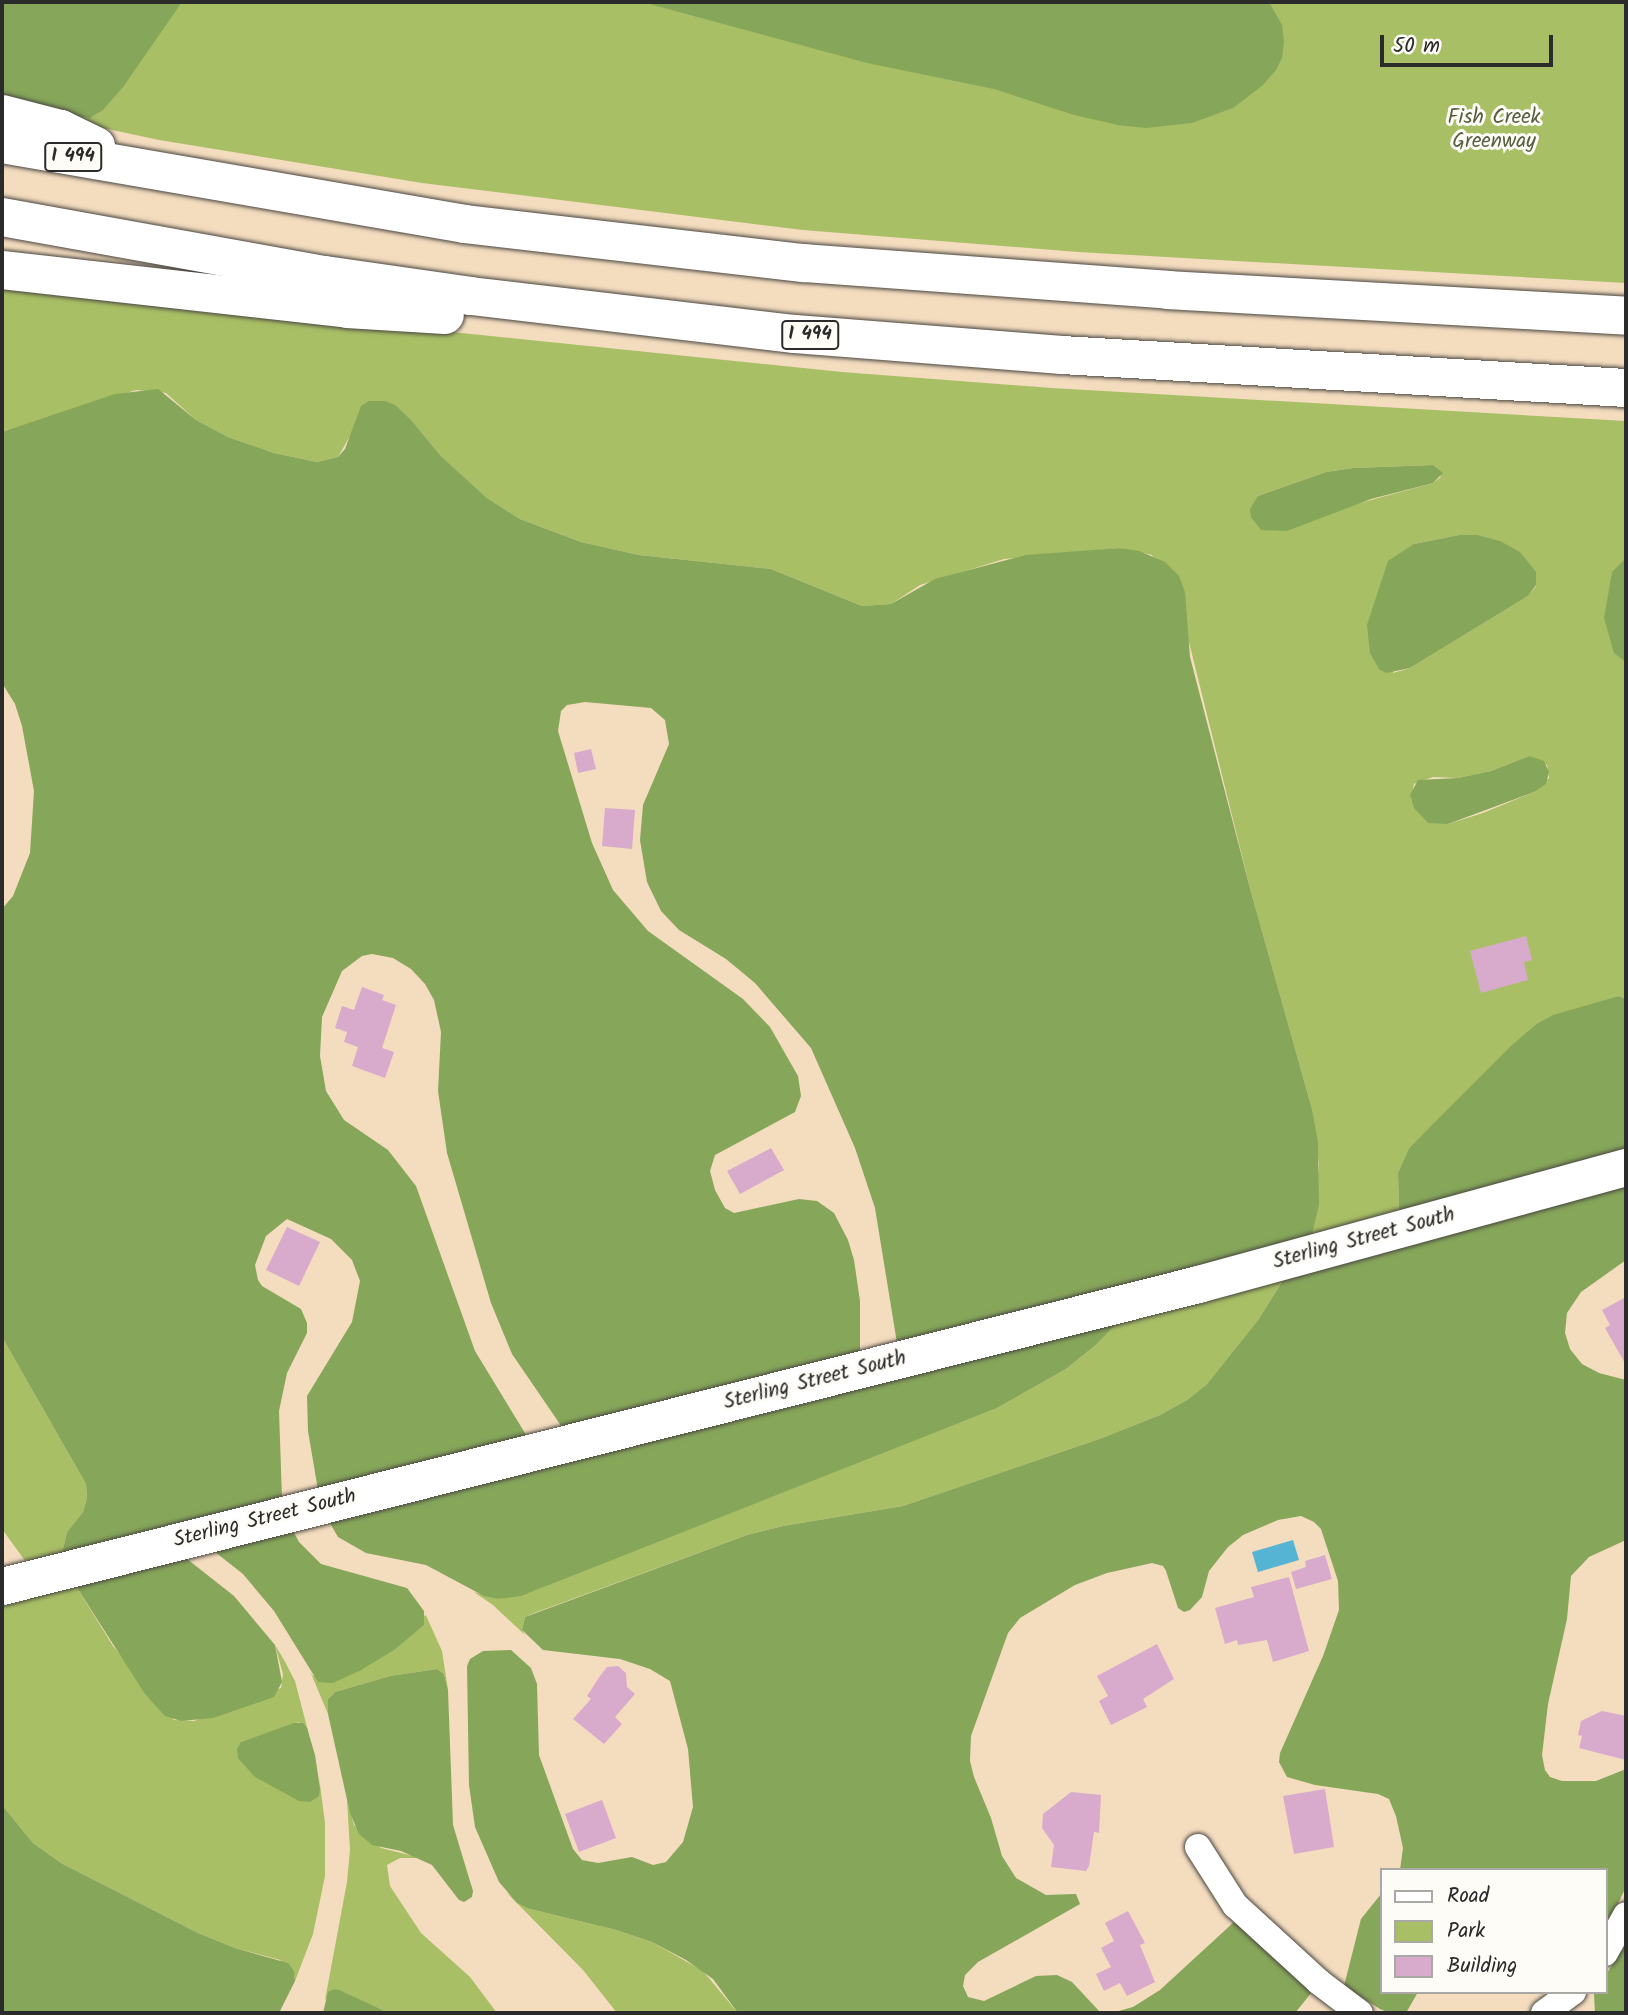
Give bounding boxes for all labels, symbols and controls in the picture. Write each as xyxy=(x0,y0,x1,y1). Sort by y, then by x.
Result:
scale bar xyxy=(1383,21,1556,65)
text: 50 m xyxy=(1393,30,1440,63)
park label: Fish Creek Greenway xyxy=(1448,105,1540,155)
road number: I 494 xyxy=(43,141,103,172)
road number: I 494 xyxy=(780,320,840,350)
street label: Sterling Street South xyxy=(1270,1203,1458,1275)
street label: Sterling Street South xyxy=(721,1346,909,1416)
street label: Sterling Street South xyxy=(171,1484,359,1554)
legend xyxy=(1380,1868,1607,1994)
text: Road xyxy=(1447,1880,1489,1913)
text: Park xyxy=(1447,1915,1485,1948)
text: Building xyxy=(1447,1950,1517,1983)

